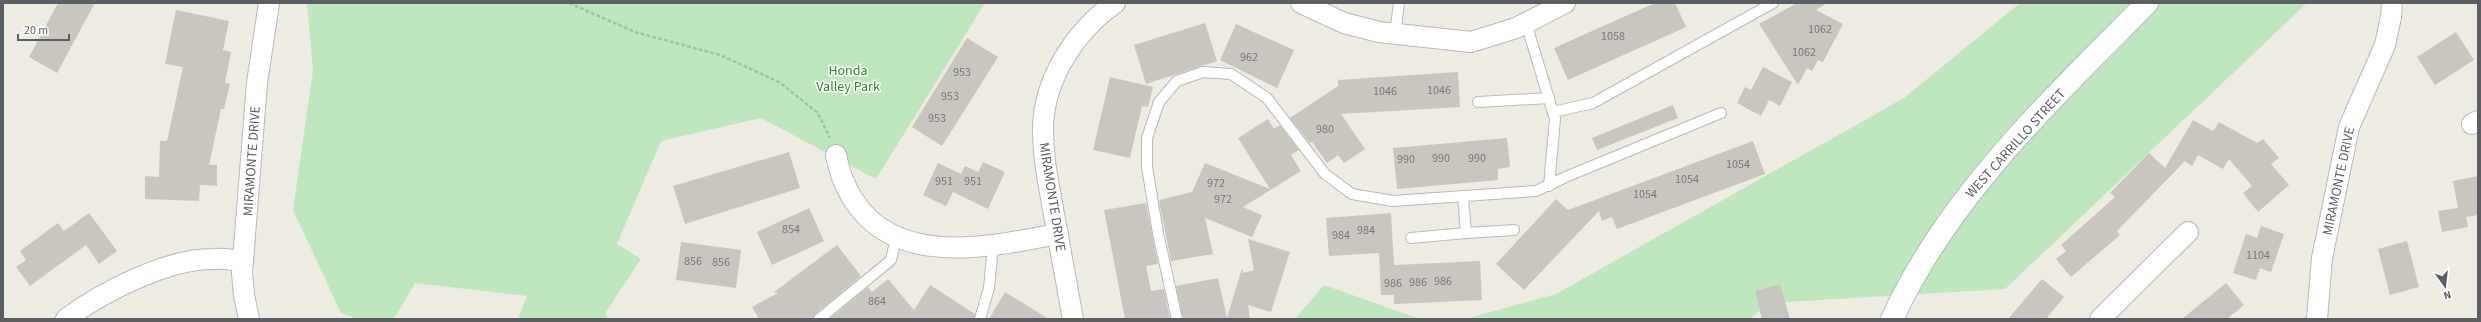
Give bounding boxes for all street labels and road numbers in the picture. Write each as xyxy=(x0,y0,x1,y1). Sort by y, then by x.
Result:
street label: WEST CARRILLO STREET xyxy=(1961,84,2071,203)
street label: MIRAMONTE DRIVE xyxy=(238,105,266,217)
street label: MIRAMONTE DRIVE xyxy=(2318,125,2360,237)
street label: MIRAMONTE DRIVE xyxy=(1033,141,1071,253)

